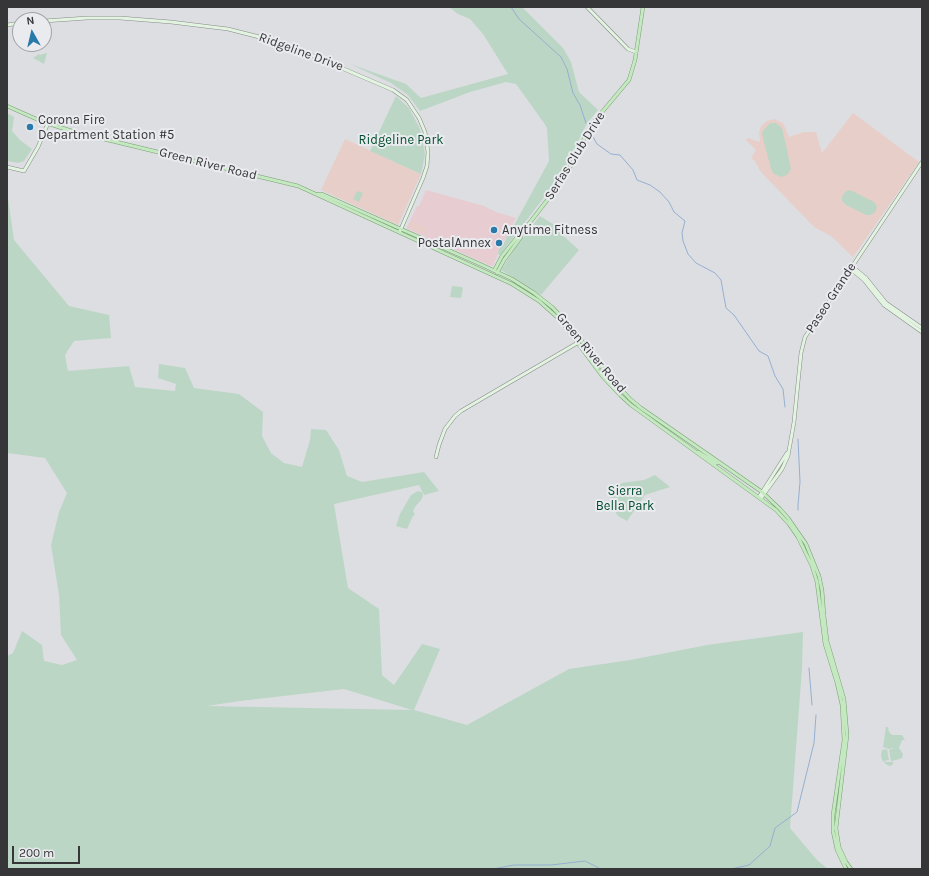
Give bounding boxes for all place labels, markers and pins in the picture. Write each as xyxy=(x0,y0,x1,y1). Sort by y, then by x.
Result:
place label: Corona Fire Department Station #5 xyxy=(38,112,174,143)
marker: Corona Fire Department Station #5 xyxy=(25,122,35,132)
place label: Anytime Fitness xyxy=(502,222,598,238)
marker: Anytime Fitness xyxy=(489,225,499,235)
place label: PostalAnnex xyxy=(418,235,491,251)
marker: PostalAnnex xyxy=(494,238,504,248)

